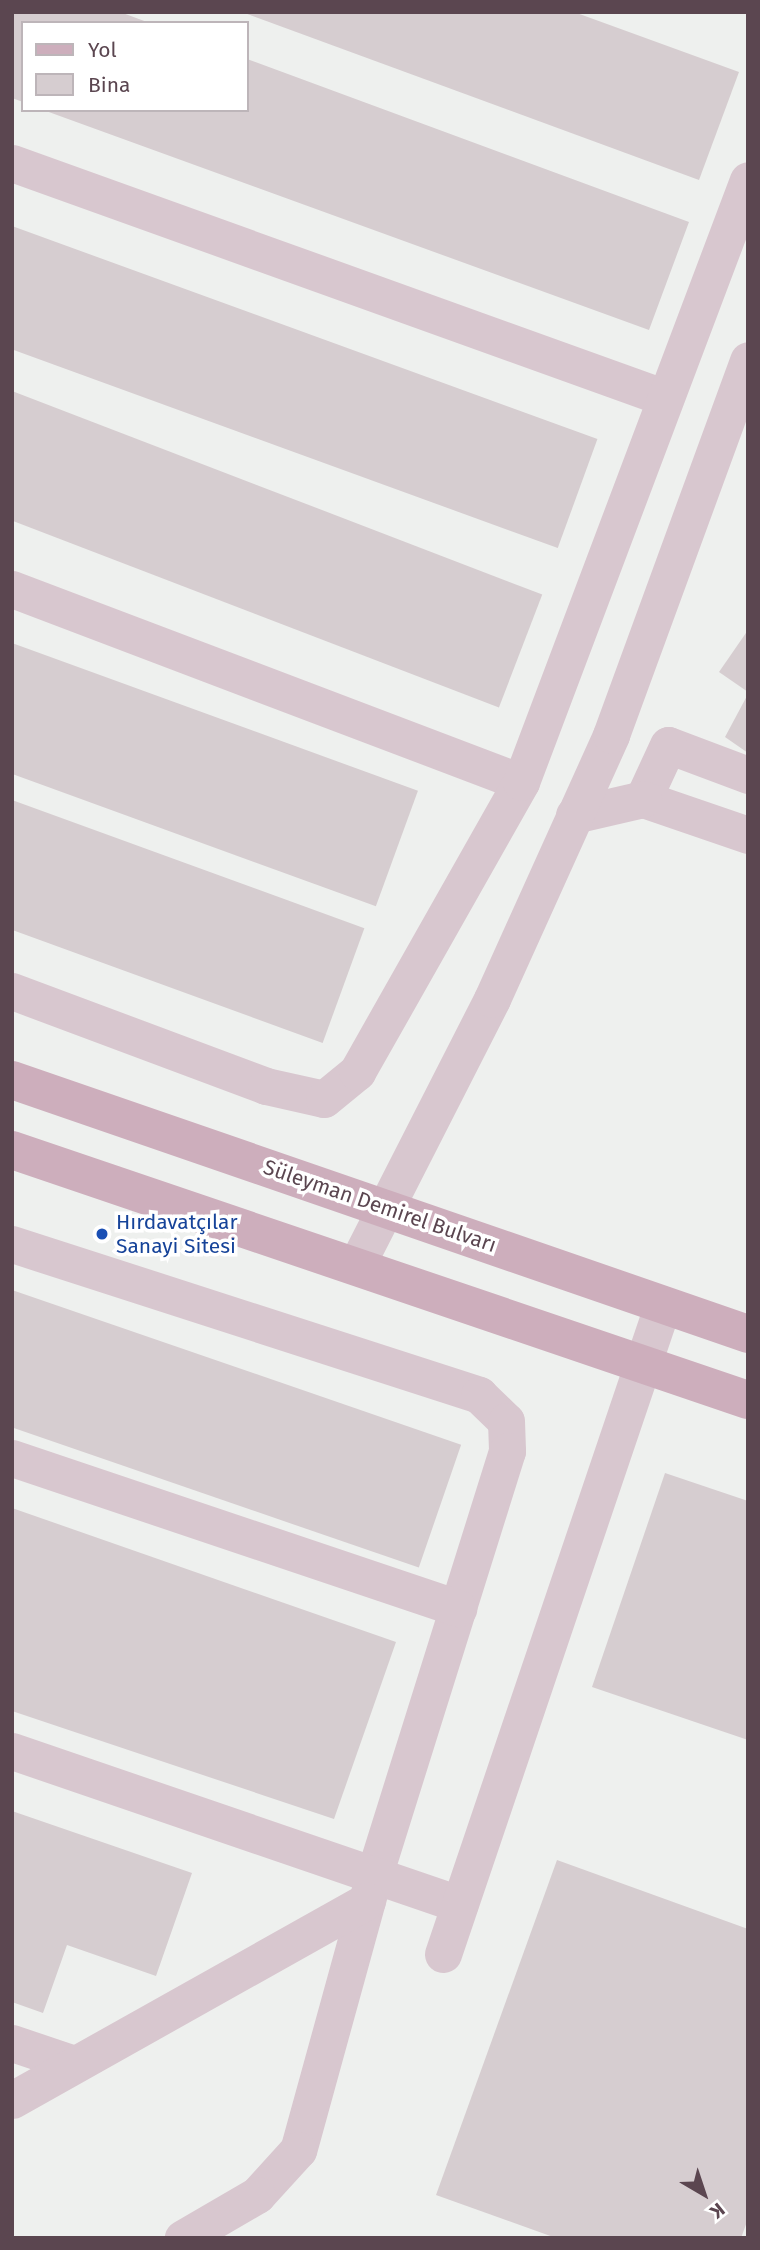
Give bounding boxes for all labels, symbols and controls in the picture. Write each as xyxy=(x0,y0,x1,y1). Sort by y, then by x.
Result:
legend xyxy=(21,21,248,112)
text: Yol xyxy=(88,37,117,63)
text: Bina xyxy=(88,72,130,98)
street label: Süleyman Demirel Bulvarı xyxy=(260,1154,500,1258)
place label: Hırdavatçılar Sanayi Sitesi xyxy=(116,1209,238,1259)
marker: Hırdavatçılar Sanayi Sitesi xyxy=(94,1226,110,1242)
north arrow xyxy=(669,2159,739,2229)
text: K xyxy=(706,2198,729,2223)

